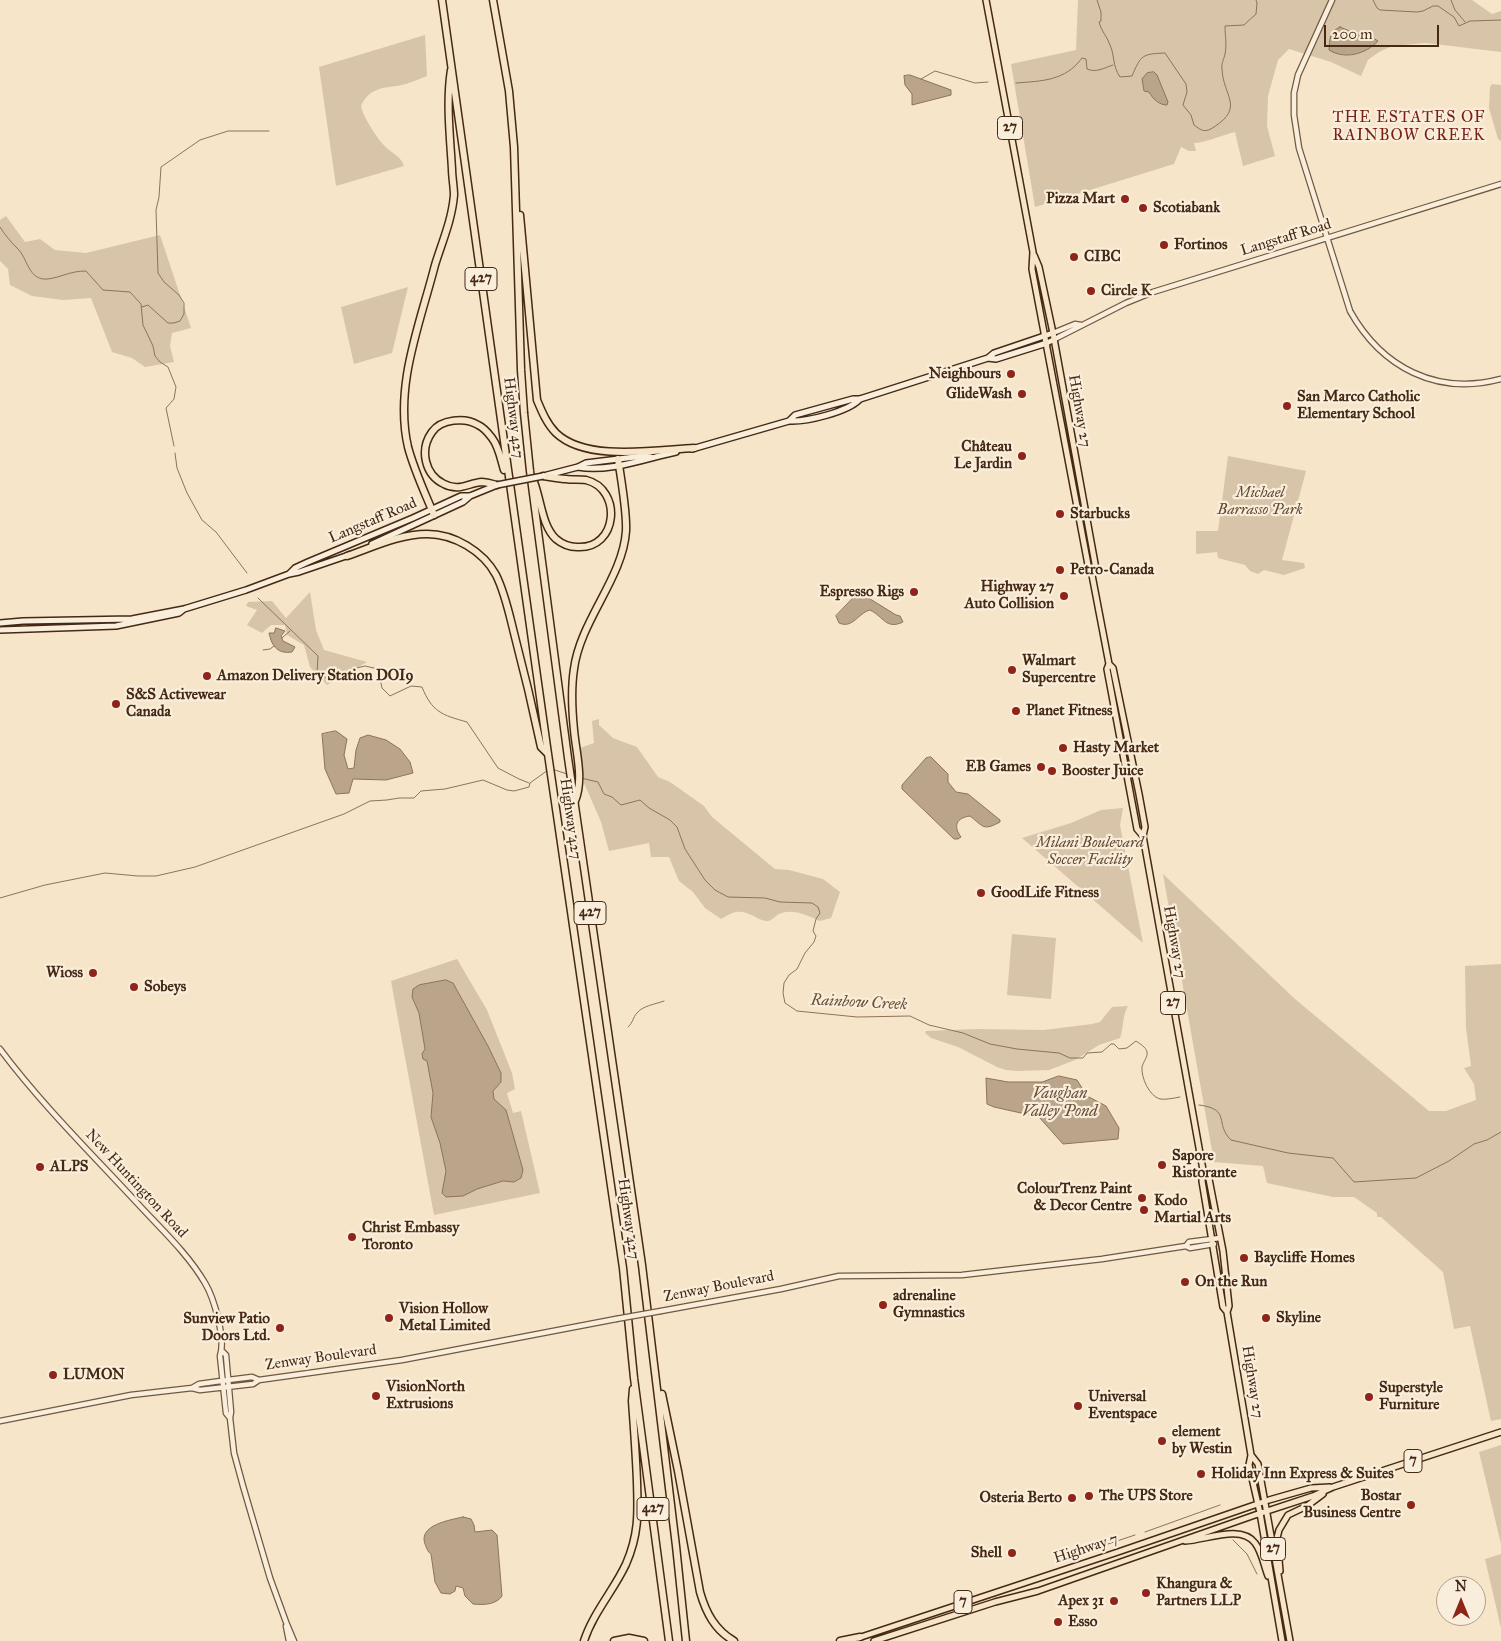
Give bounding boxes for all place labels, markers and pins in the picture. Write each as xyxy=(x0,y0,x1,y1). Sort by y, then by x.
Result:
place label: Pizza Mart xyxy=(1046,190,1115,208)
marker: Pizza Mart xyxy=(1119,193,1131,205)
place label: Scotiabank xyxy=(1153,199,1220,217)
marker: Scotiabank xyxy=(1137,202,1149,214)
place label: Fortinos xyxy=(1174,236,1227,254)
marker: Fortinos xyxy=(1158,239,1170,251)
place label: CIBC xyxy=(1084,248,1121,266)
marker: CIBC xyxy=(1068,251,1080,263)
place label: Circle K xyxy=(1101,282,1151,300)
marker: Circle K xyxy=(1085,285,1097,297)
place label: Neighbours xyxy=(929,365,1001,383)
marker: Neighbours xyxy=(1005,368,1017,380)
place label: GlideWash xyxy=(946,385,1012,403)
marker: GlideWash xyxy=(1016,388,1028,400)
place label: San Marco Catholic Elementary School xyxy=(1297,388,1420,423)
marker: San Marco Catholic Elementary School xyxy=(1281,400,1293,412)
place label: Château Le Jardin xyxy=(954,438,1012,473)
marker: Château Le Jardin xyxy=(1016,450,1028,462)
place label: Starbucks xyxy=(1070,505,1130,523)
marker: Starbucks xyxy=(1054,508,1066,520)
place label: Petro-Canada xyxy=(1070,561,1154,579)
marker: Petro-Canada xyxy=(1054,564,1066,576)
place label: Highway 27 Auto Collision xyxy=(964,578,1054,613)
place label: Espresso Rigs xyxy=(820,583,904,601)
marker: Espresso Rigs xyxy=(908,586,920,598)
marker: Highway 27 Auto Collision xyxy=(1058,590,1070,602)
place label: Walmart Supercentre xyxy=(1022,652,1096,687)
marker: Walmart Supercentre xyxy=(1006,664,1018,676)
place label: Amazon Delivery Station DOI9 xyxy=(217,667,413,685)
marker: Amazon Delivery Station DOI9 xyxy=(201,670,213,682)
place label: S&S Activewear Canada xyxy=(126,686,226,721)
marker: S&S Activewear Canada xyxy=(110,698,122,710)
place label: Planet Fitness xyxy=(1026,702,1112,720)
marker: Planet Fitness xyxy=(1010,705,1022,717)
place label: Hasty Market xyxy=(1073,739,1159,757)
marker: Hasty Market xyxy=(1057,742,1069,754)
place label: EB Games xyxy=(966,758,1031,776)
marker: EB Games xyxy=(1035,761,1047,773)
place label: Booster Juice xyxy=(1062,762,1144,780)
marker: Booster Juice xyxy=(1046,765,1058,777)
place label: GoodLife Fitness xyxy=(991,884,1099,902)
marker: GoodLife Fitness xyxy=(975,887,987,899)
place label: Wioss xyxy=(46,964,83,982)
marker: Wioss xyxy=(87,967,99,979)
place label: Sobeys xyxy=(144,978,186,996)
marker: Sobeys xyxy=(128,981,140,993)
place label: Sapore Ristorante xyxy=(1172,1147,1237,1182)
place label: ALPS xyxy=(50,1158,88,1176)
marker: Sapore Ristorante xyxy=(1156,1159,1168,1171)
marker: ALPS xyxy=(34,1161,46,1173)
place label: ColourTrenz Paint & Decor Centre xyxy=(1017,1180,1132,1215)
marker: ColourTrenz Paint & Decor Centre xyxy=(1136,1192,1148,1204)
place label: Kodo Martial Arts xyxy=(1154,1192,1231,1227)
marker: Kodo Martial Arts xyxy=(1138,1204,1150,1216)
place label: Christ Embassy Toronto xyxy=(362,1219,459,1254)
marker: Christ Embassy Toronto xyxy=(346,1231,358,1243)
place label: Baycliffe Homes xyxy=(1254,1249,1355,1267)
marker: Baycliffe Homes xyxy=(1238,1252,1250,1264)
place label: On the Run xyxy=(1195,1273,1267,1291)
marker: On the Run xyxy=(1179,1276,1191,1288)
place label: adrenaline Gymnastics xyxy=(893,1287,965,1322)
marker: adrenaline Gymnastics xyxy=(877,1299,889,1311)
place label: Vision Hollow Metal Limited xyxy=(399,1300,490,1335)
place label: Skyline xyxy=(1276,1309,1321,1327)
place label: Sunview Patio Doors Ltd. xyxy=(183,1310,270,1345)
marker: Vision Hollow Metal Limited xyxy=(383,1312,395,1324)
marker: Skyline xyxy=(1260,1312,1272,1324)
marker: Sunview Patio Doors Ltd. xyxy=(274,1322,286,1334)
place label: LUMON xyxy=(63,1366,125,1384)
marker: LUMON xyxy=(47,1369,59,1381)
place label: VisionNorth Extrusions xyxy=(386,1378,465,1413)
place label: Superstyle Furniture xyxy=(1379,1379,1443,1414)
place label: Universal Eventspace xyxy=(1088,1388,1157,1423)
marker: VisionNorth Extrusions xyxy=(370,1390,382,1402)
marker: Superstyle Furniture xyxy=(1363,1391,1375,1403)
marker: Universal Eventspace xyxy=(1072,1400,1084,1412)
place label: element by Westin xyxy=(1172,1423,1232,1458)
marker: element by Westin xyxy=(1156,1435,1168,1447)
place label: Holiday Inn Express & Suites xyxy=(1211,1465,1394,1483)
marker: Holiday Inn Express & Suites xyxy=(1195,1468,1207,1480)
place label: The UPS Store xyxy=(1099,1487,1193,1505)
place label: Bostar Business Centre xyxy=(1303,1487,1401,1522)
place label: Osteria Berto xyxy=(979,1489,1062,1507)
marker: The UPS Store xyxy=(1083,1490,1095,1502)
marker: Osteria Berto xyxy=(1066,1492,1078,1504)
marker: Bostar Business Centre xyxy=(1405,1499,1417,1511)
place label: Shell xyxy=(971,1544,1002,1562)
marker: Shell xyxy=(1006,1547,1018,1559)
place label: Khangura & Partners LLP xyxy=(1156,1575,1241,1610)
marker: Khangura & Partners LLP xyxy=(1140,1587,1152,1599)
place label: Apex 31 xyxy=(1058,1592,1104,1610)
marker: Apex 31 xyxy=(1108,1595,1120,1607)
place label: Esso xyxy=(1068,1613,1097,1631)
marker: Esso xyxy=(1052,1616,1064,1628)

